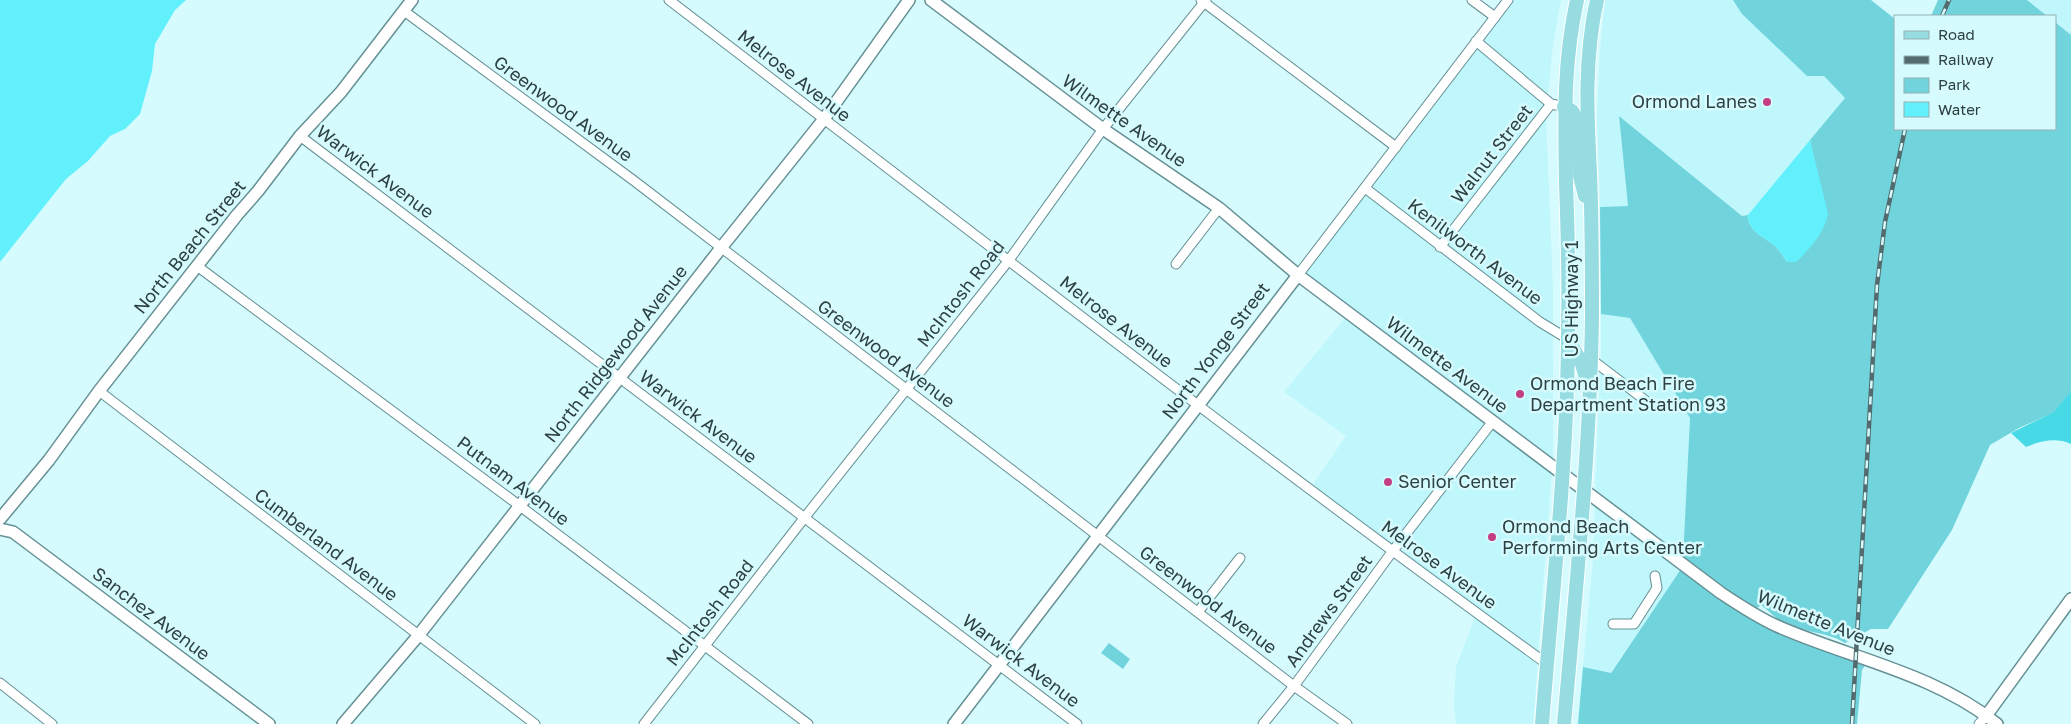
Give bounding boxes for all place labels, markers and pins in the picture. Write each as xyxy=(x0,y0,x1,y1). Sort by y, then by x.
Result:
place label: Ormond Lanes xyxy=(1632,90,1757,112)
marker: Ormond Lanes xyxy=(1761,96,1773,108)
place label: Ormond Beach Fire Department Station 93 xyxy=(1530,372,1726,415)
marker: Ormond Beach Fire Department Station 93 xyxy=(1514,388,1526,400)
place label: Senior Center xyxy=(1398,470,1516,492)
marker: Senior Center xyxy=(1382,476,1394,488)
place label: Ormond Beach Performing Arts Center xyxy=(1502,515,1702,558)
marker: Ormond Beach Performing Arts Center xyxy=(1486,531,1498,543)

